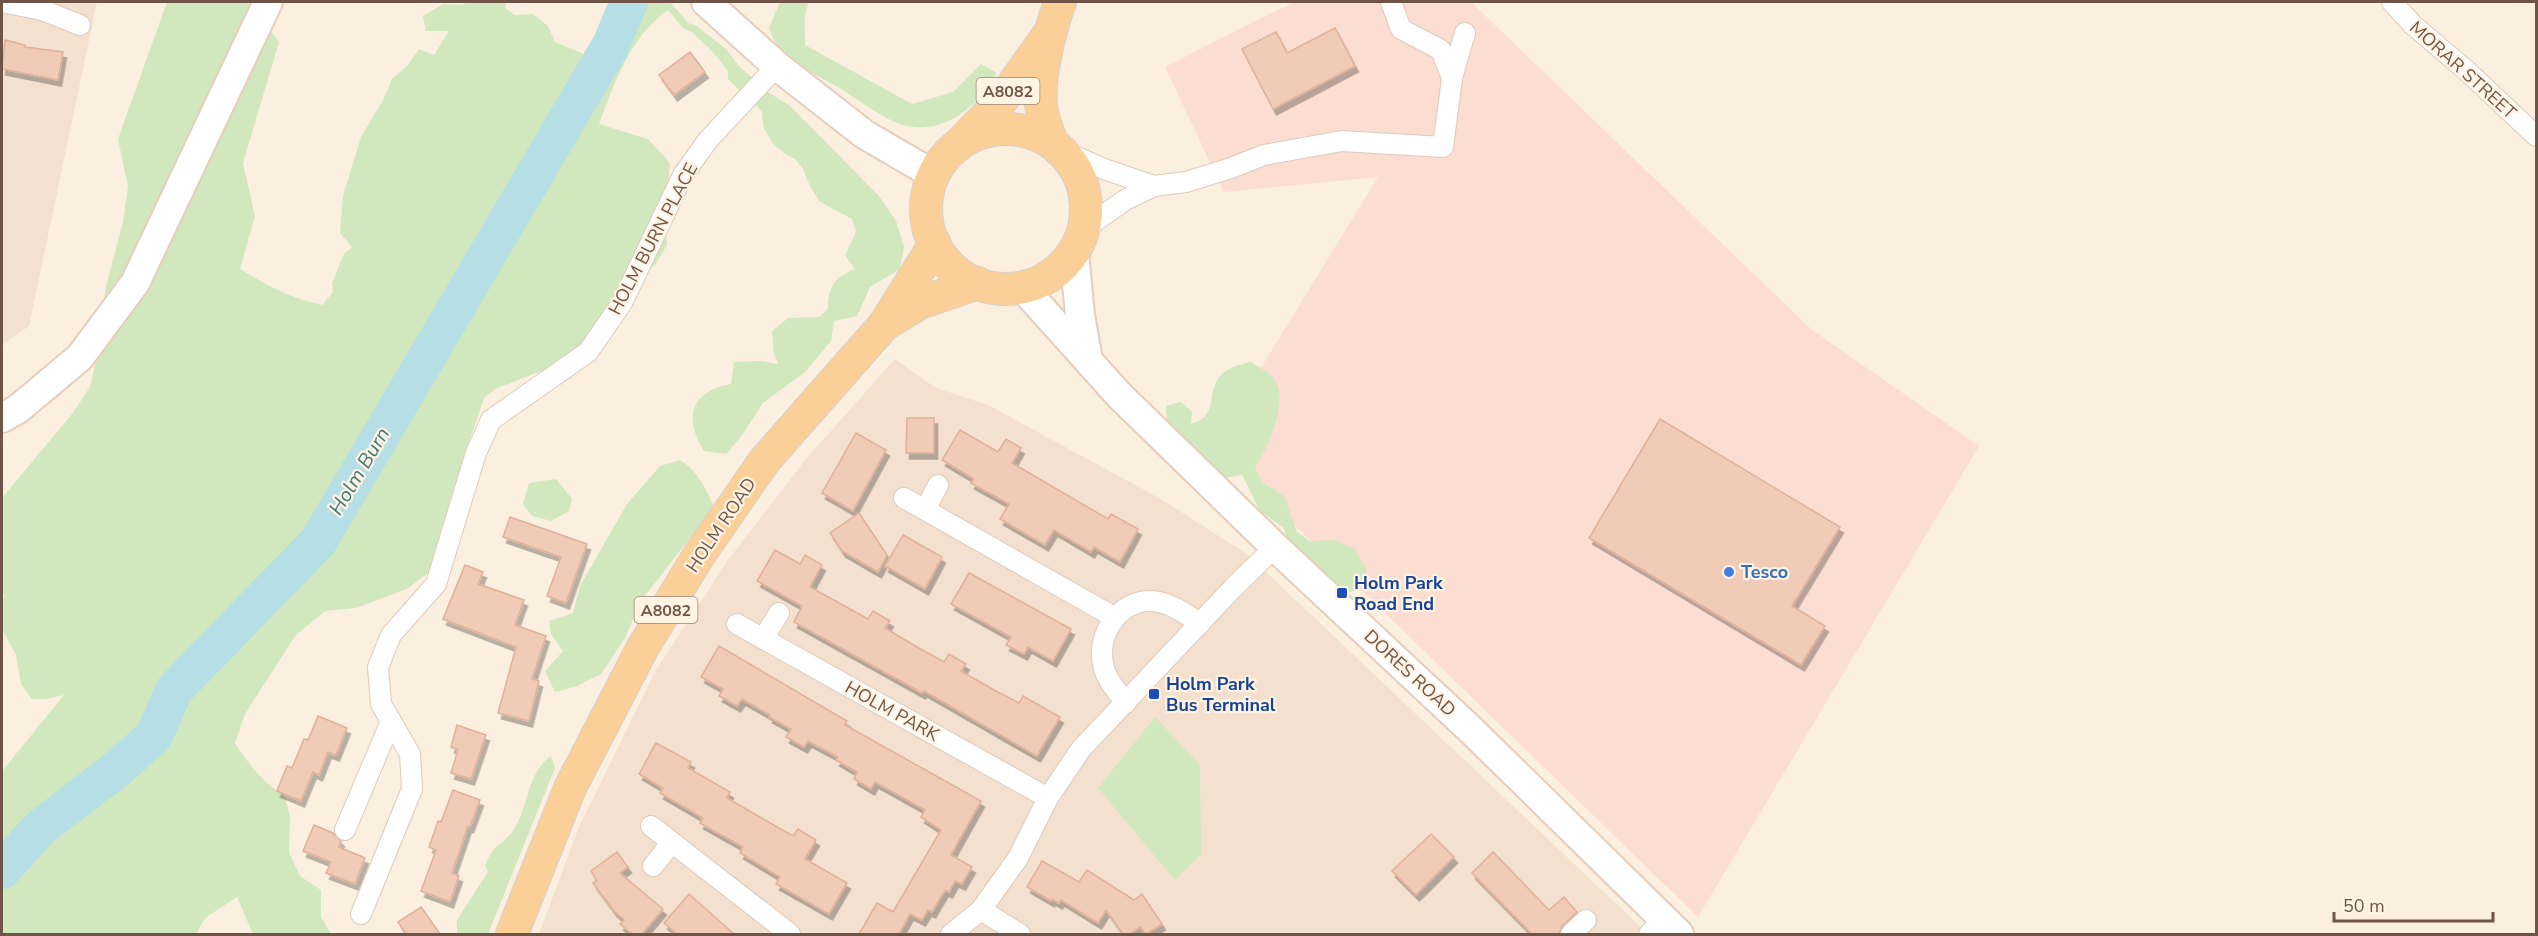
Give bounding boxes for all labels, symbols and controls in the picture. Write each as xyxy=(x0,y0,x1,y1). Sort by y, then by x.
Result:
street label: MORAR STREET xyxy=(2404,16,2522,125)
road number: A8082 xyxy=(976,78,1040,104)
street label: HOLM BURN PLACE xyxy=(603,159,703,319)
water label: Holm Burn xyxy=(323,422,396,520)
street label: HOLM ROAD xyxy=(680,473,762,577)
place label: Tesco xyxy=(1741,560,1788,584)
marker: Tesco xyxy=(1722,565,1736,579)
place label: Holm Park Road End xyxy=(1354,571,1443,616)
marker: Holm Park Road End xyxy=(1335,586,1349,600)
road number: A8082 xyxy=(634,597,698,623)
street label: DORES ROAD xyxy=(1359,624,1461,722)
place label: Holm Park Bus Terminal xyxy=(1166,672,1276,717)
street label: HOLM PARK xyxy=(841,675,944,747)
marker: Holm Park Bus Terminal xyxy=(1147,687,1161,701)
scale bar xyxy=(2334,885,2493,923)
text: 50 m xyxy=(2343,894,2385,918)

